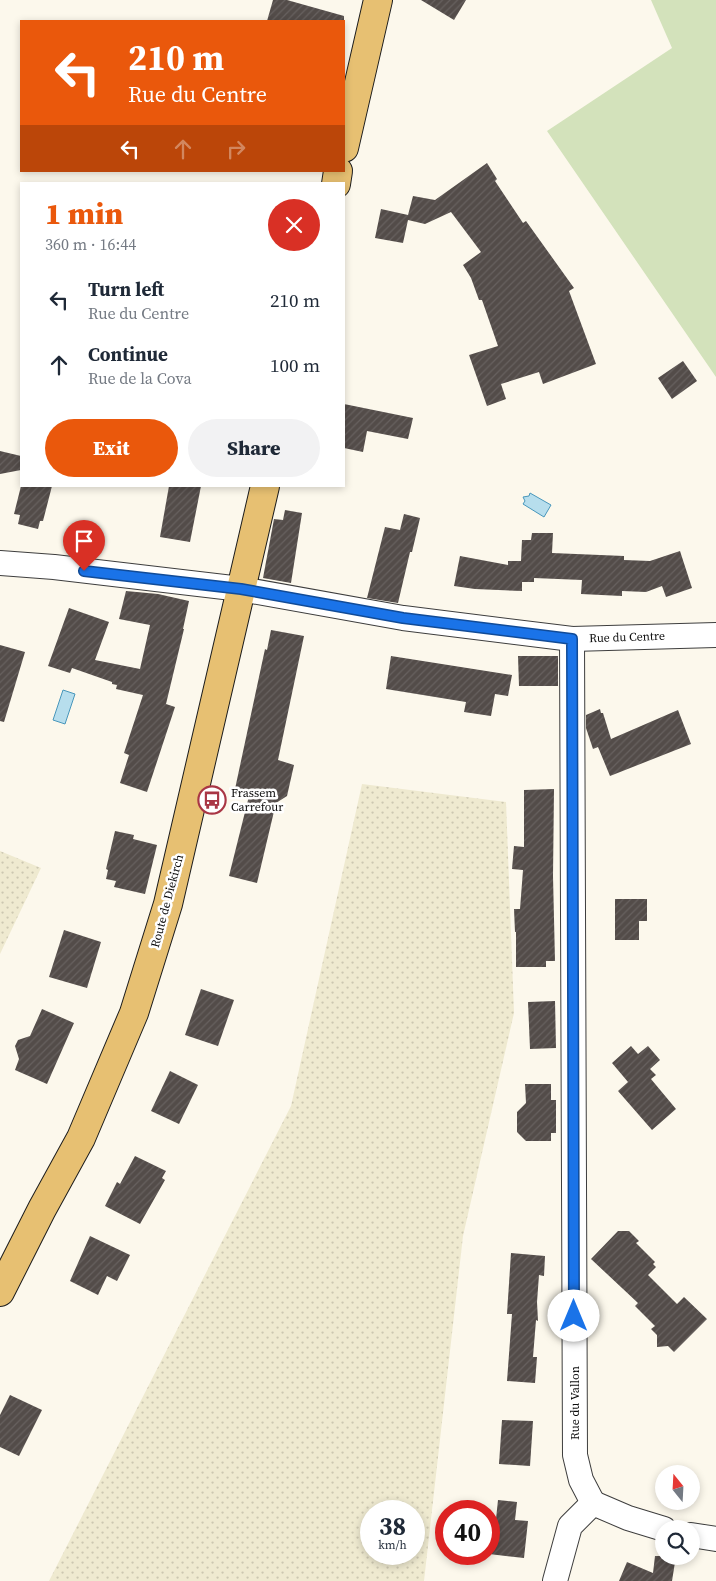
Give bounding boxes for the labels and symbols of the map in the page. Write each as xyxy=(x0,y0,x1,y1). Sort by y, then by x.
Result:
pin xyxy=(63,520,105,571)
street label: Rue du Centre xyxy=(589,628,665,646)
bus stop icon: Frassem Carrefour xyxy=(197,785,227,815)
place label: Frassem Carrefour xyxy=(231,785,283,815)
street label: Route de Diekirch xyxy=(147,853,187,949)
position arrow xyxy=(547,1289,599,1341)
street label: Rue du Vallon xyxy=(567,1366,583,1440)
north arrow xyxy=(655,1465,700,1510)
speed limit sign: 40 xyxy=(435,1500,500,1565)

